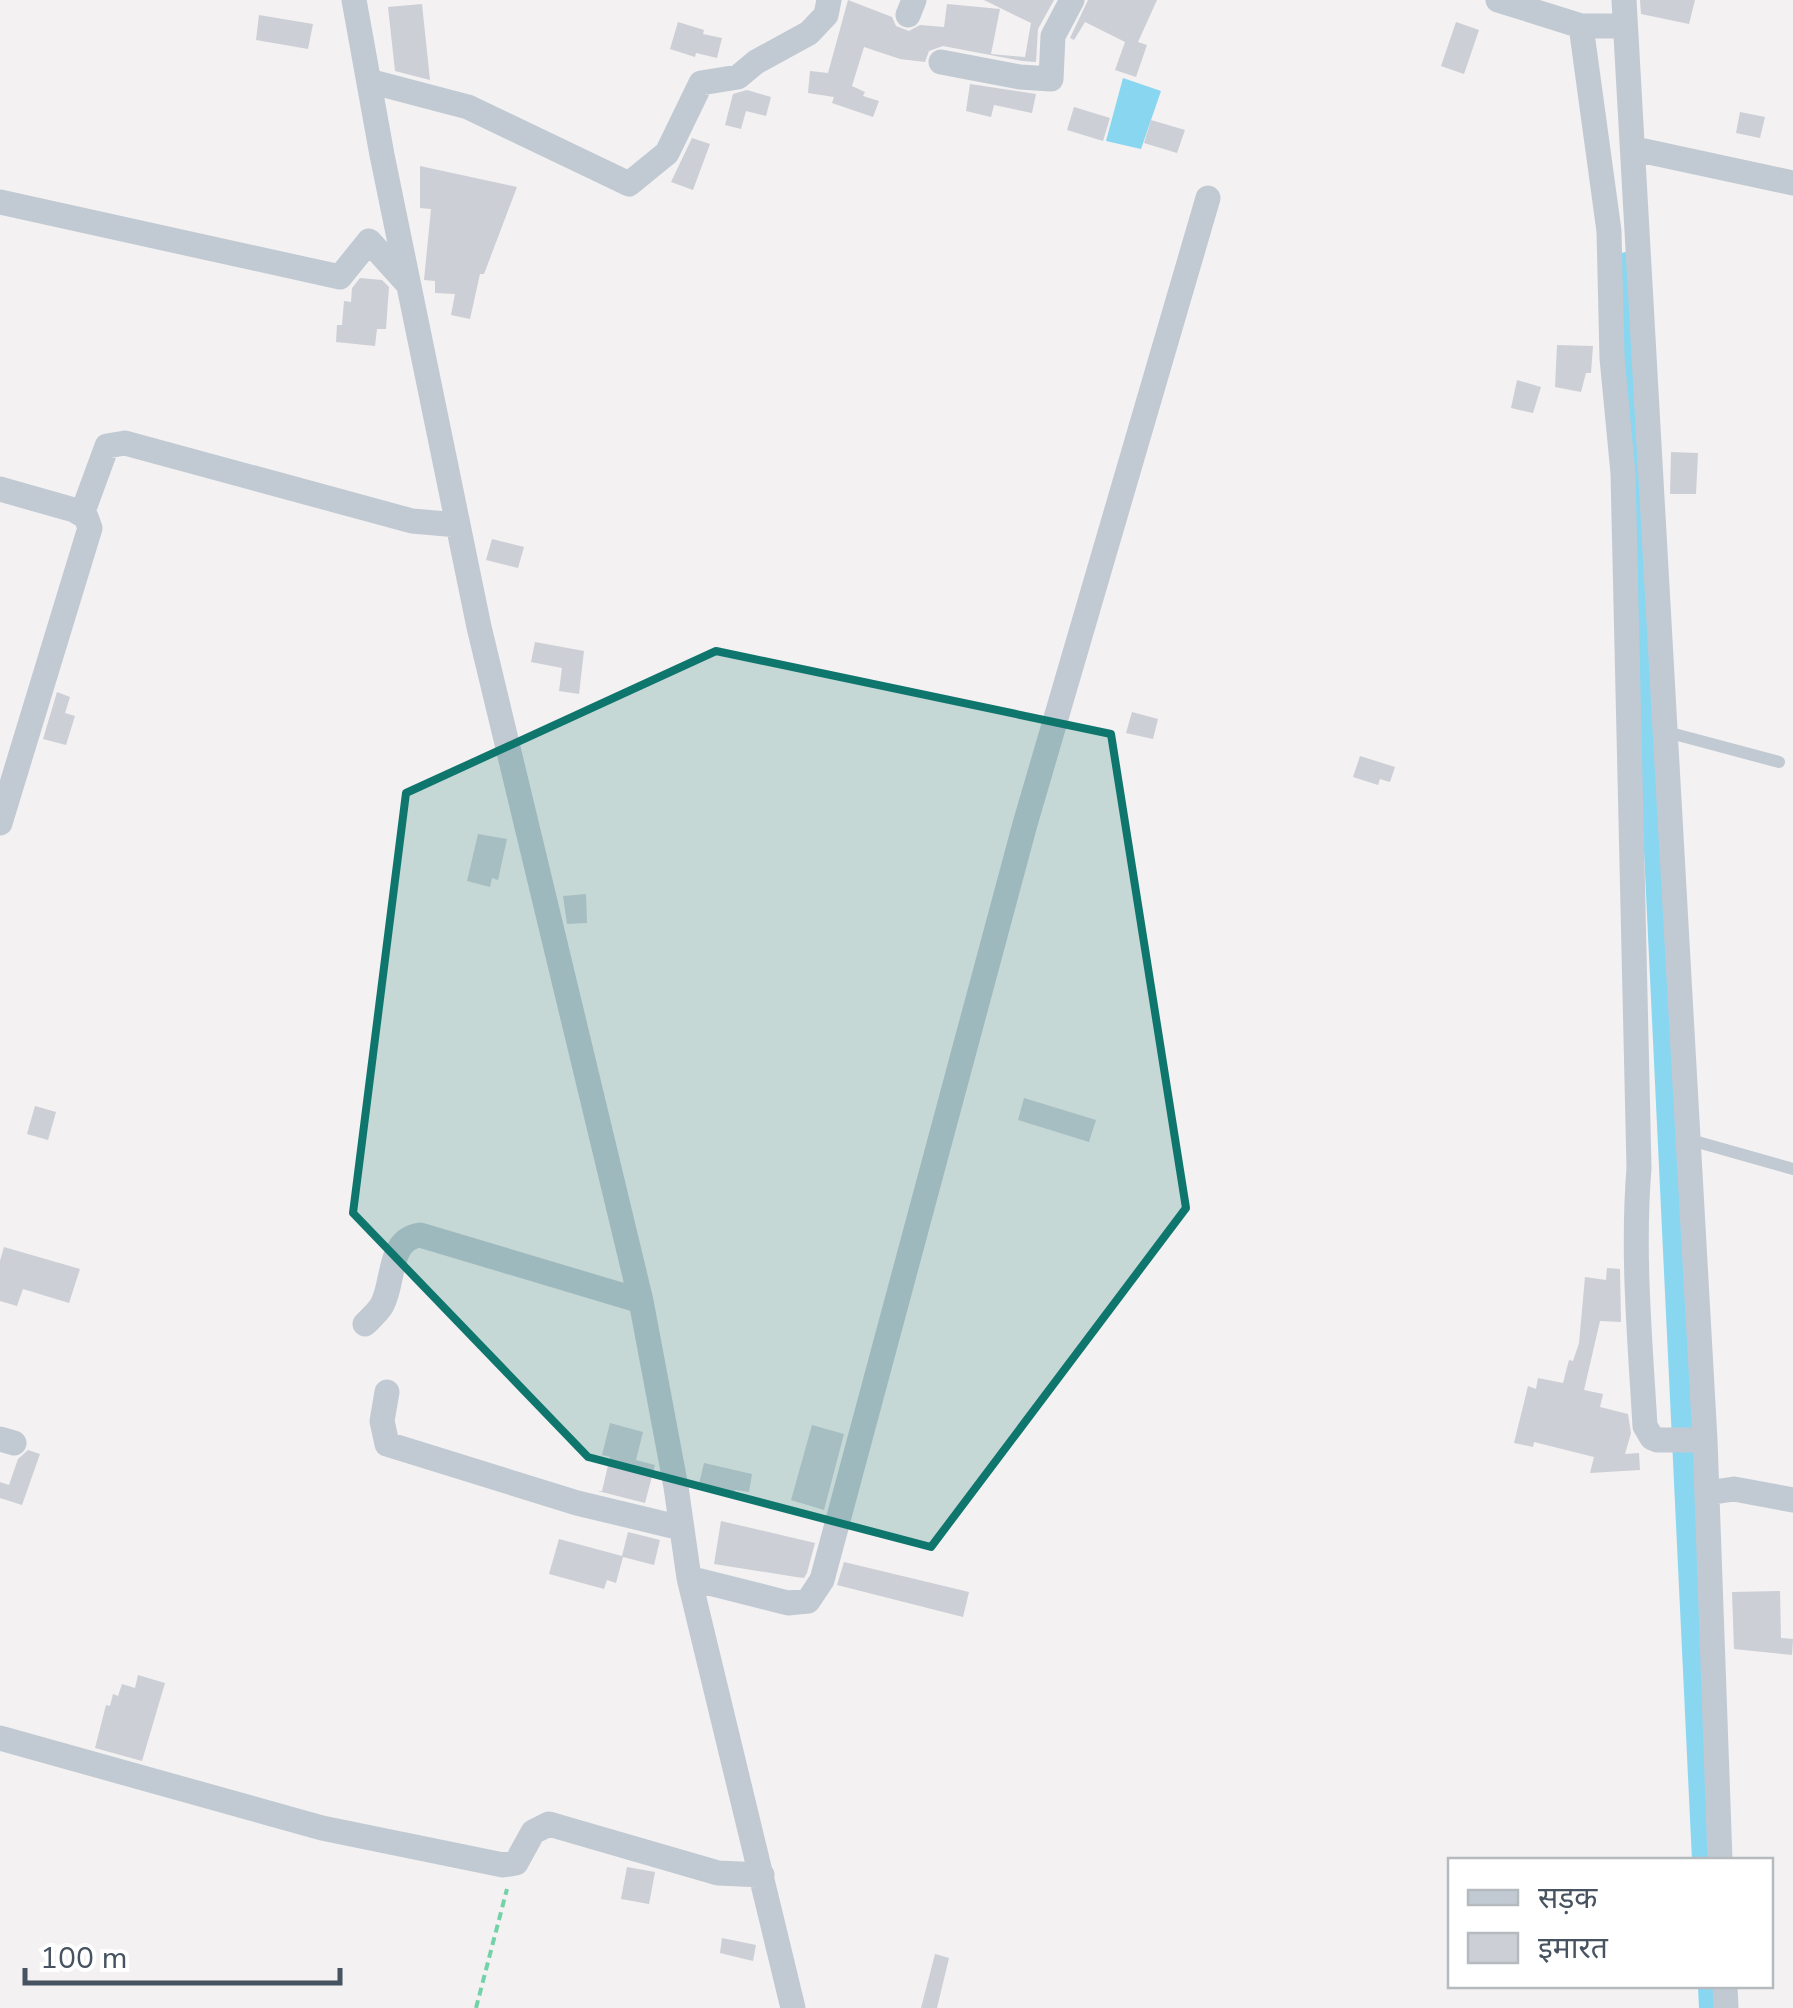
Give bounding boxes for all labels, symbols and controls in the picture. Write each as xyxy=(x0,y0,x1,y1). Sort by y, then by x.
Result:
legend xyxy=(1448,1858,1773,1988)
text: सड़क xyxy=(1538,1878,1598,1919)
scale bar xyxy=(25,1923,340,1985)
text: इमारत xyxy=(1538,1928,1609,1969)
text: 100 m xyxy=(40,1938,127,1979)

